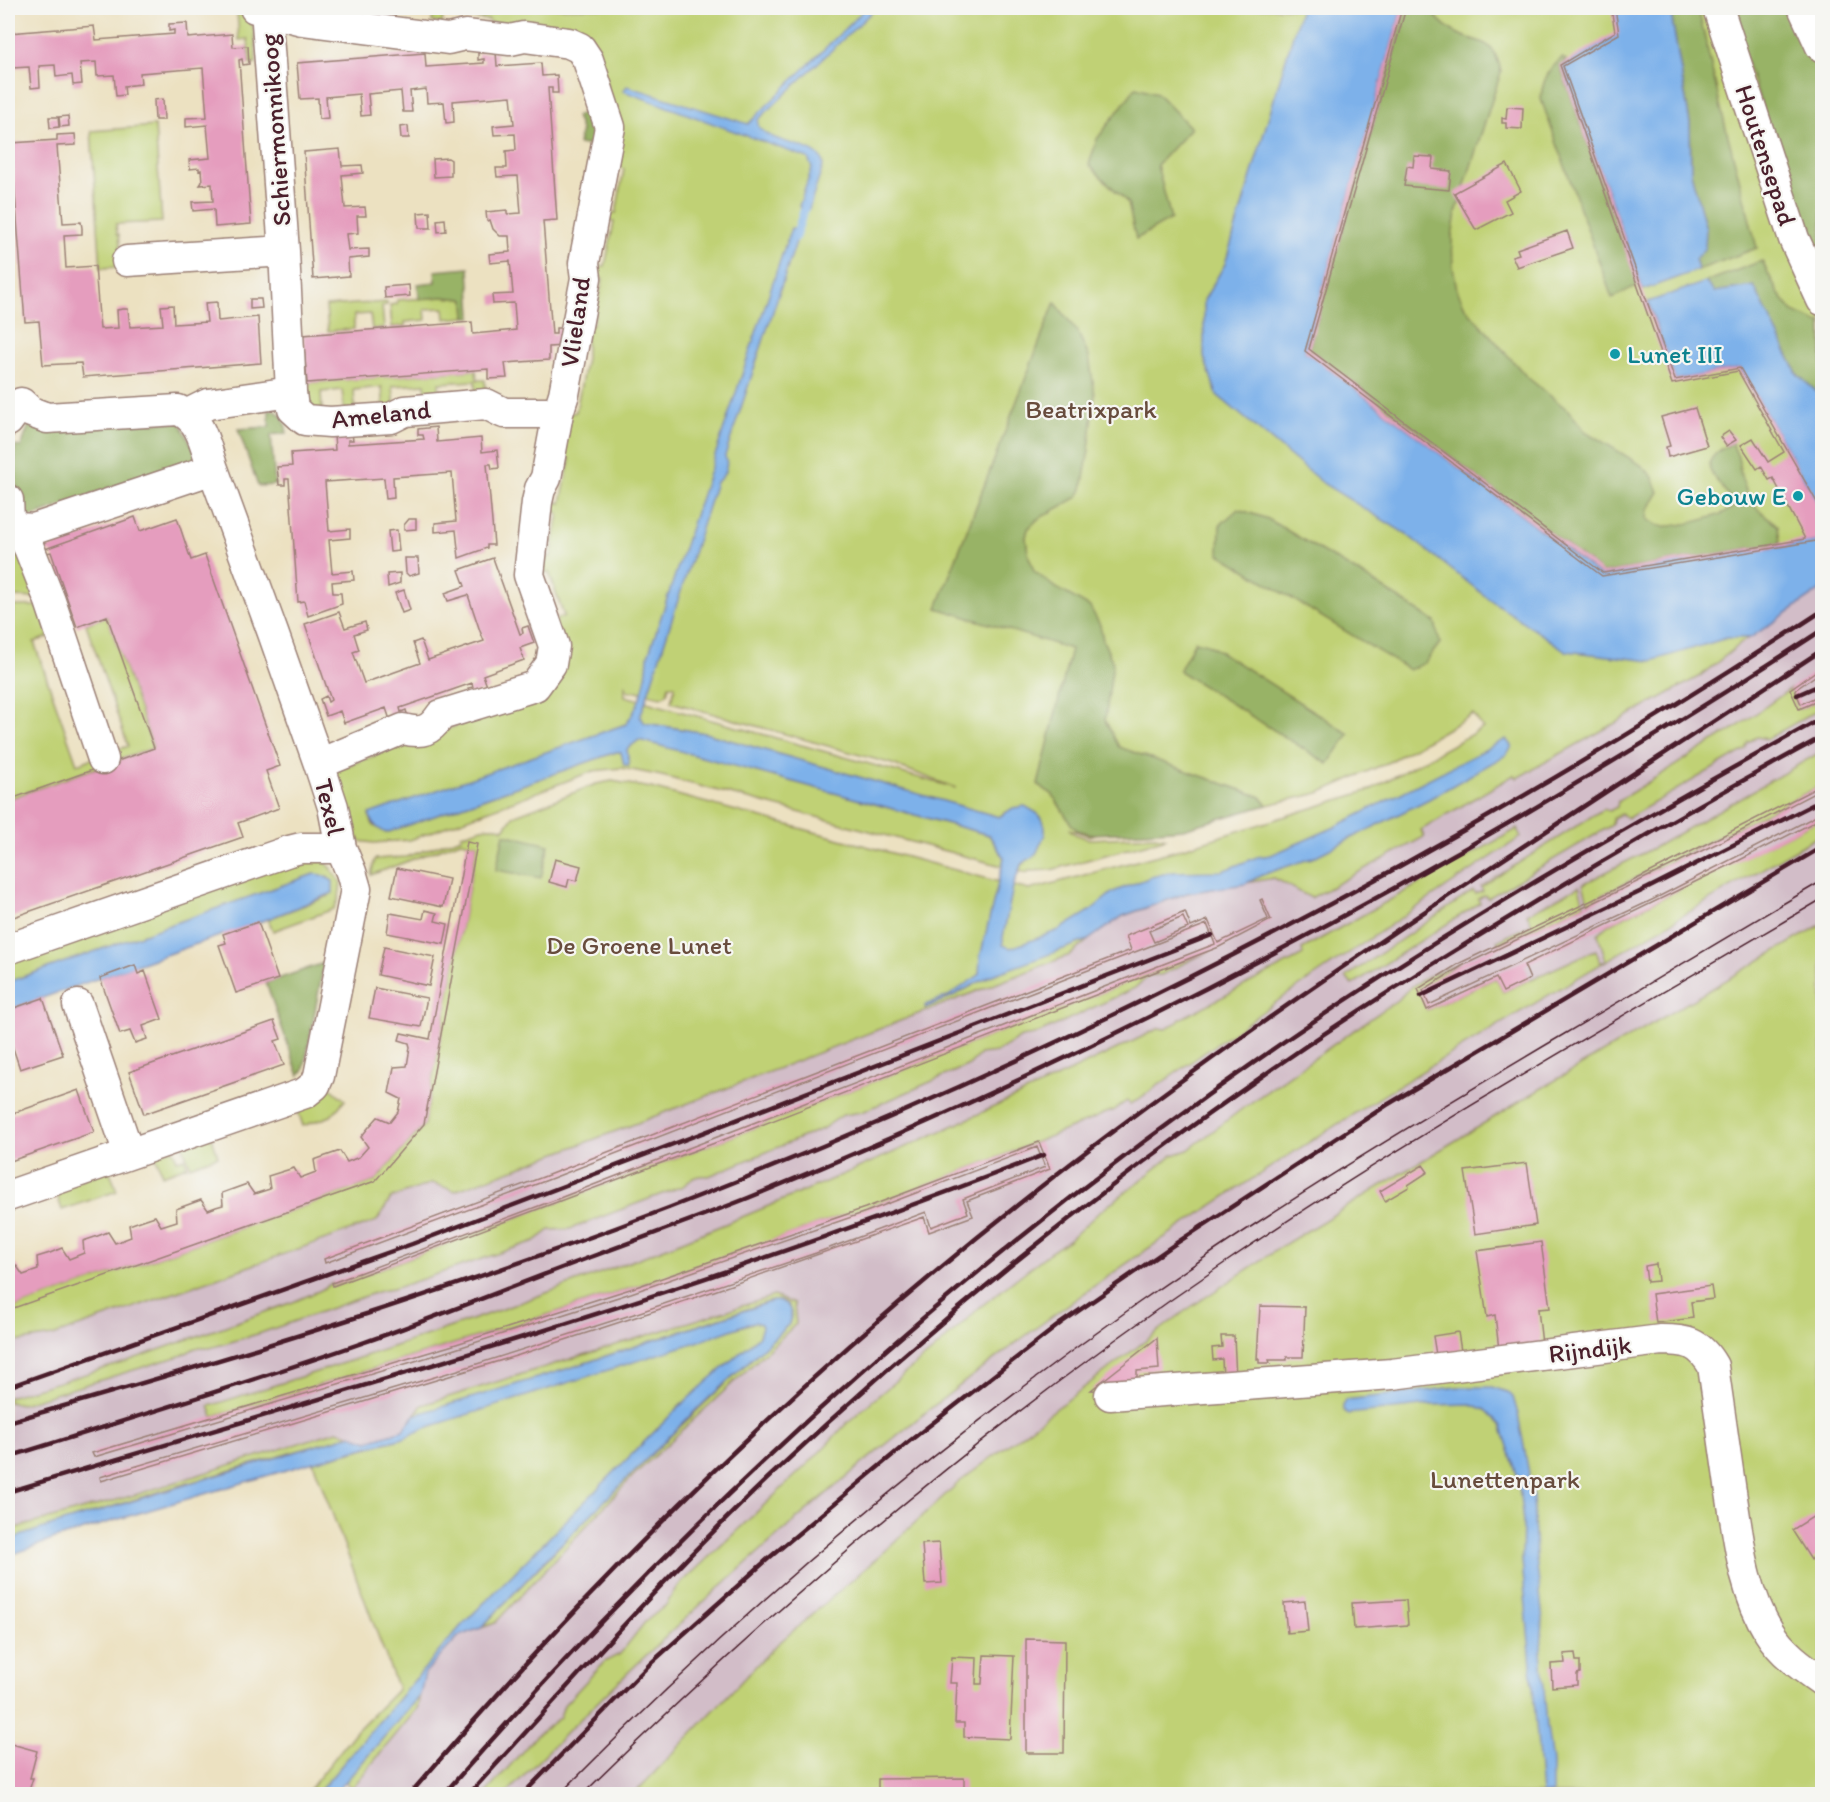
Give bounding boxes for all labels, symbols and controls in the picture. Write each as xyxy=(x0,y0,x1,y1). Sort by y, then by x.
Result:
street label: Schiermonnikoog xyxy=(252,32,298,227)
street label: Houtensepad xyxy=(1728,81,1804,230)
street label: Vlieland xyxy=(553,274,597,370)
place label: Lunet III xyxy=(1627,338,1723,370)
marker: Lunet III xyxy=(1608,347,1622,361)
street label: Ameland xyxy=(330,393,433,435)
park label: Beatrixpark xyxy=(1025,393,1157,425)
place label: Gebouw E xyxy=(1677,480,1786,512)
marker: Gebouw E xyxy=(1791,489,1805,503)
street label: Texel xyxy=(308,775,352,839)
park label: De Groene Lunet xyxy=(546,929,732,961)
street label: Rijndijk xyxy=(1547,1328,1633,1370)
park label: Lunettenpark xyxy=(1430,1463,1580,1495)

